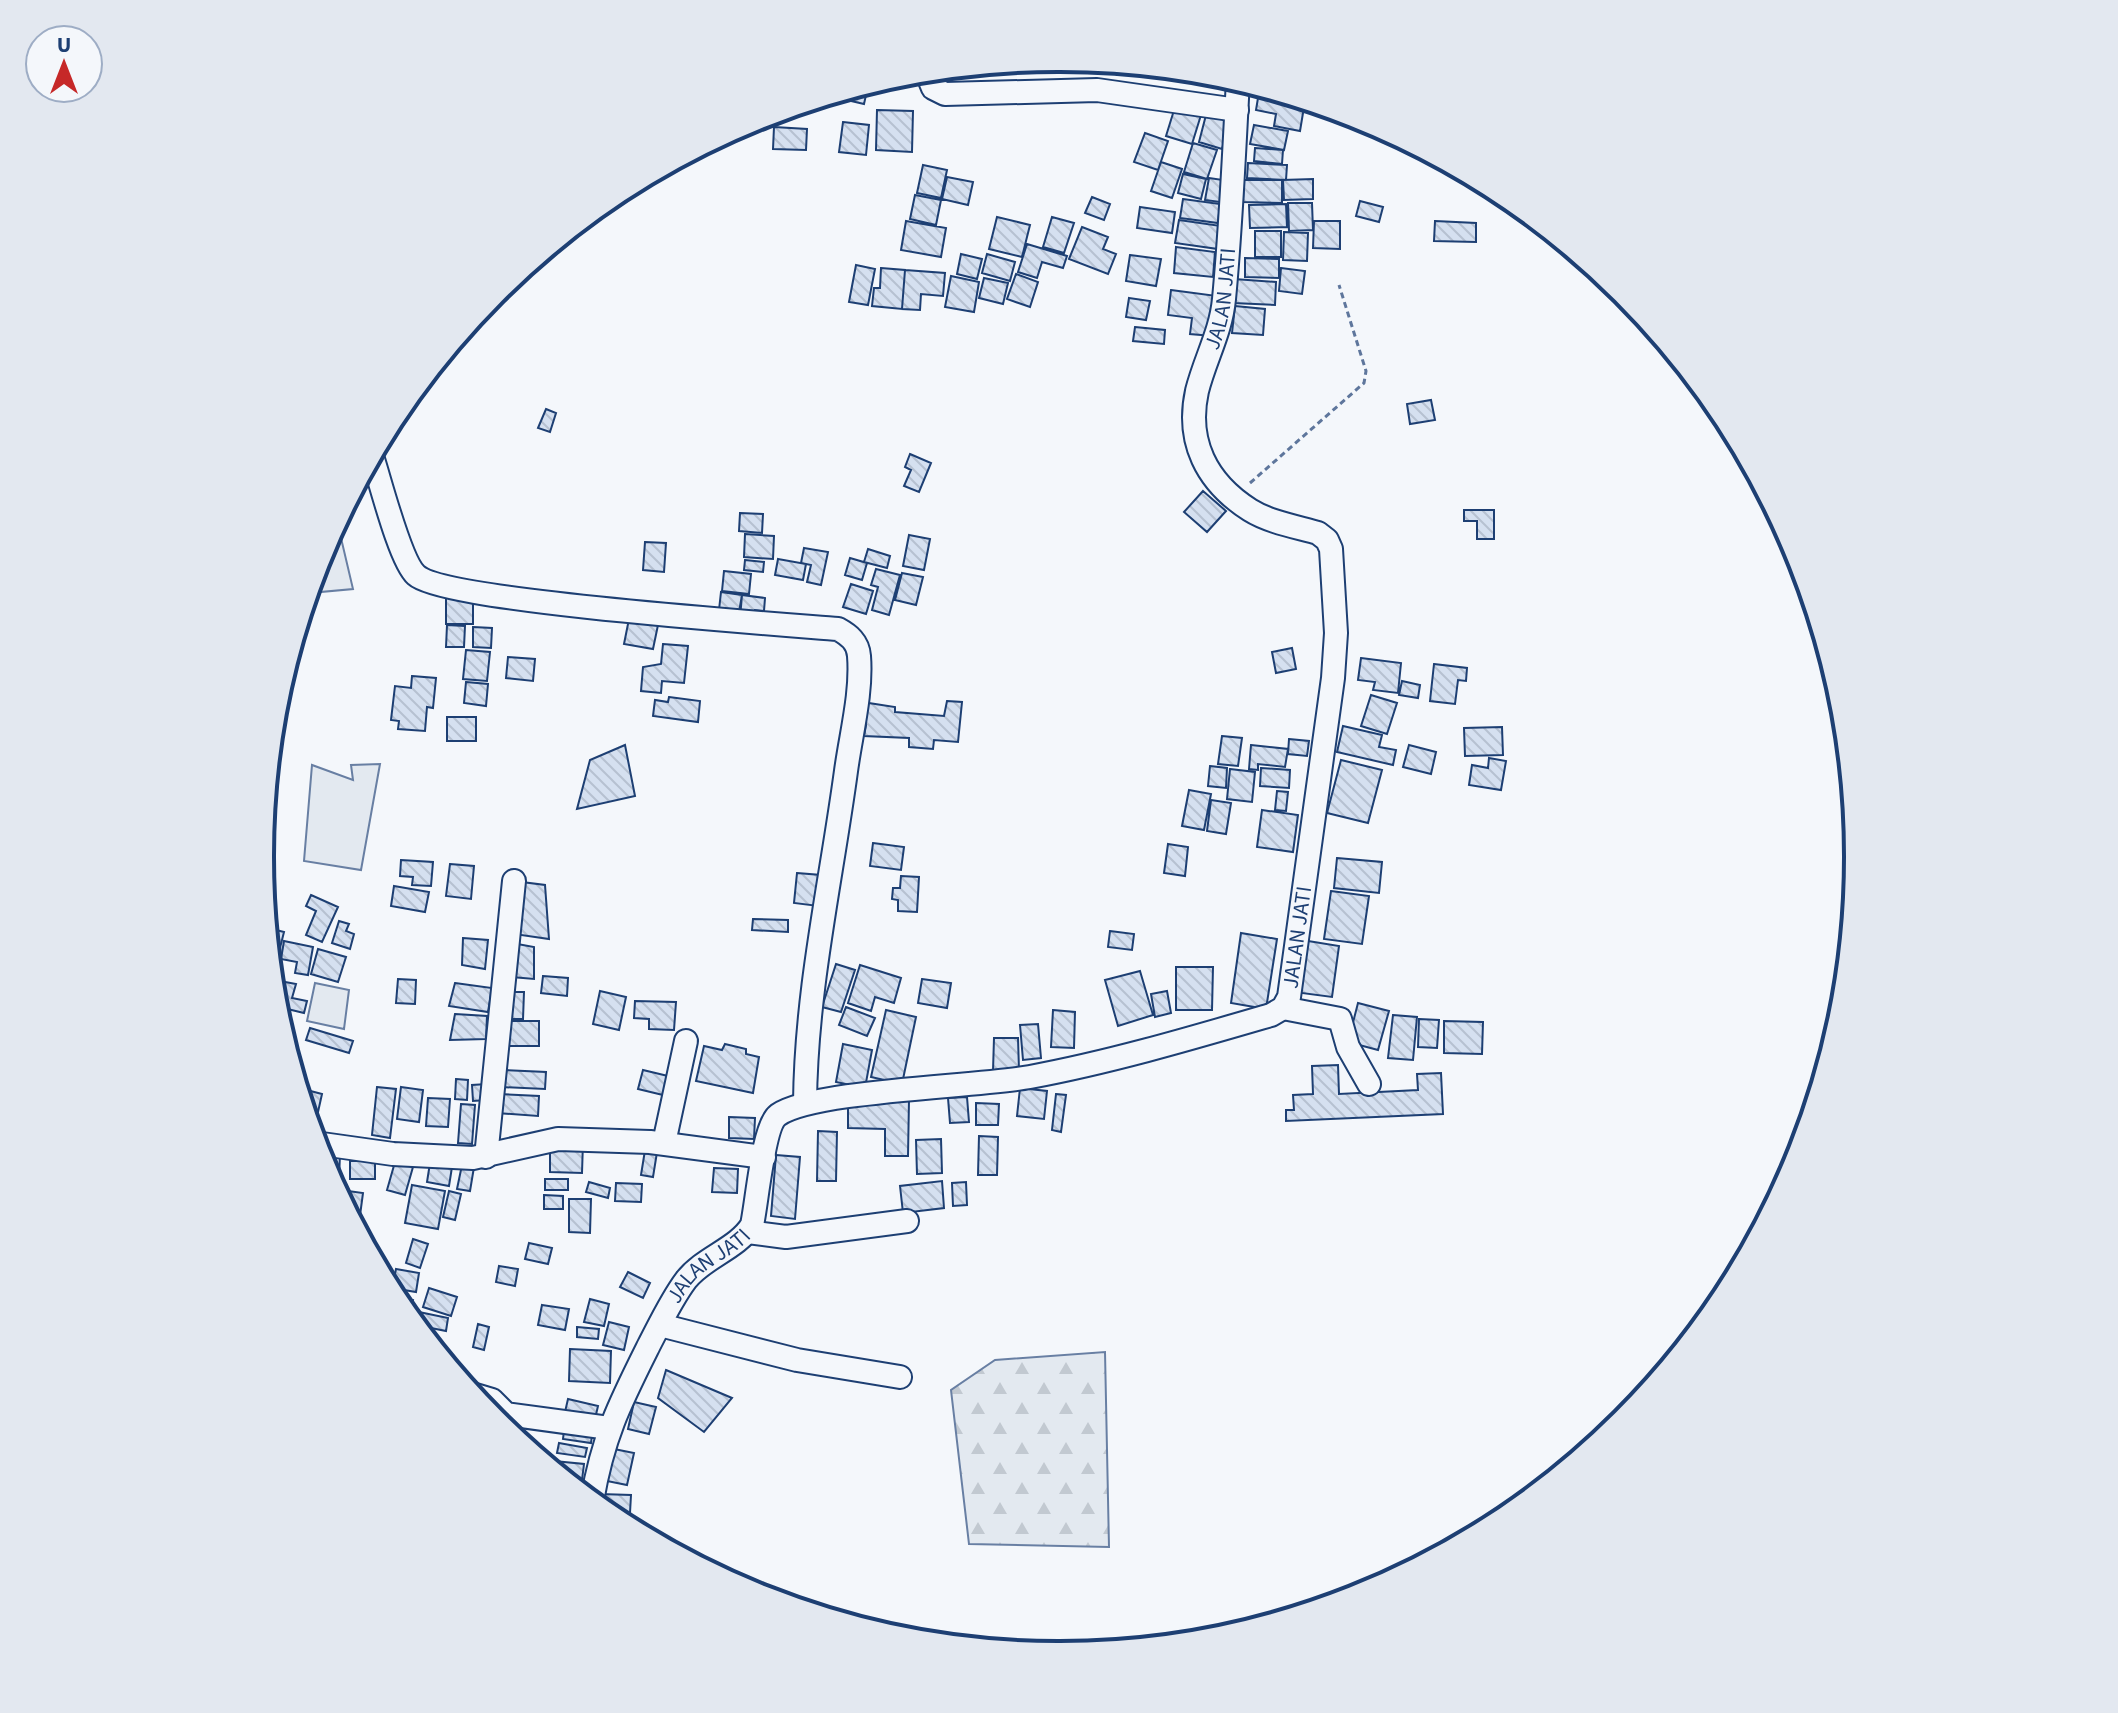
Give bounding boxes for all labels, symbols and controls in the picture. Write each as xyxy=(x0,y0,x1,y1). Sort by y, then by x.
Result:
north arrow xyxy=(24,24,104,104)
text: U xyxy=(57,29,71,61)
street label: JALAN JATI xyxy=(1196,247,1244,354)
street label: JALAN JATI xyxy=(1274,884,1320,990)
street label: JALAN JATI xyxy=(659,1221,758,1309)

